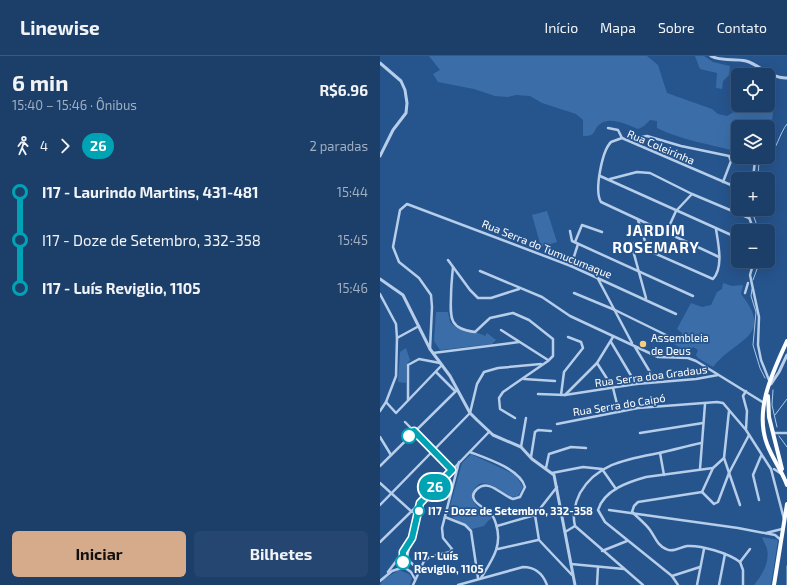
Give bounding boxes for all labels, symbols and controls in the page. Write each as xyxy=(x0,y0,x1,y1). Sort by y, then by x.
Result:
text: Linewise xyxy=(20,16,100,39)
text: Início xyxy=(545,19,578,36)
text: Mapa xyxy=(600,19,636,36)
text: Sobre xyxy=(658,19,695,36)
text: Contato xyxy=(717,19,767,36)
map controls xyxy=(731,68,775,268)
button: locate xyxy=(731,68,775,112)
text: 6 min xyxy=(12,69,68,95)
text: R$6.96 xyxy=(319,81,368,99)
text: 15:40 – 15:46 · Ônibus xyxy=(12,97,137,113)
button: layers xyxy=(731,120,775,164)
street label: Rua Coleirinha xyxy=(626,126,697,167)
icon: walk xyxy=(12,135,34,157)
icon: forward xyxy=(54,135,76,157)
text: 26 xyxy=(90,137,106,154)
text: 4 xyxy=(40,138,48,154)
text: 2 paradas xyxy=(310,138,368,154)
button: + xyxy=(731,172,775,216)
text: I17 - Laurindo Martins, 431-481 xyxy=(42,183,259,201)
text: 15:44 xyxy=(337,184,368,200)
street label: Rua Serra do Tumucumaque xyxy=(480,216,614,281)
district label: JARDIM ROSEMARY xyxy=(612,221,700,256)
button: − xyxy=(731,224,775,268)
text: I17 - Doze de Setembro, 332-358 xyxy=(42,231,261,249)
text: 15:45 xyxy=(338,232,368,248)
text: I17 - Luís Reviglio, 1105 xyxy=(42,279,201,297)
text: 15:46 xyxy=(337,280,368,296)
place label: Assembleia de Deus xyxy=(651,331,709,357)
marker: Assembleia de Deus xyxy=(638,339,648,349)
street label: Rua Serra doa Gradaus xyxy=(594,362,708,389)
street label: Rua Serra do Caipó xyxy=(572,391,666,418)
unlabelled marker xyxy=(401,428,417,444)
line badge: 26 xyxy=(417,474,453,500)
text: 26 xyxy=(427,478,443,495)
place label: I17 - Doze de Setembro, 332-358 xyxy=(428,504,593,517)
marker: I17 - Doze de Setembro, 332-358 xyxy=(413,505,425,517)
button: Iniciar xyxy=(12,531,186,577)
button: Bilhetes xyxy=(194,531,368,577)
place label: I17 - Luís Reviglio, 1105 xyxy=(414,549,484,575)
marker: I17 - Luís Reviglio, 1105 xyxy=(395,554,411,570)

